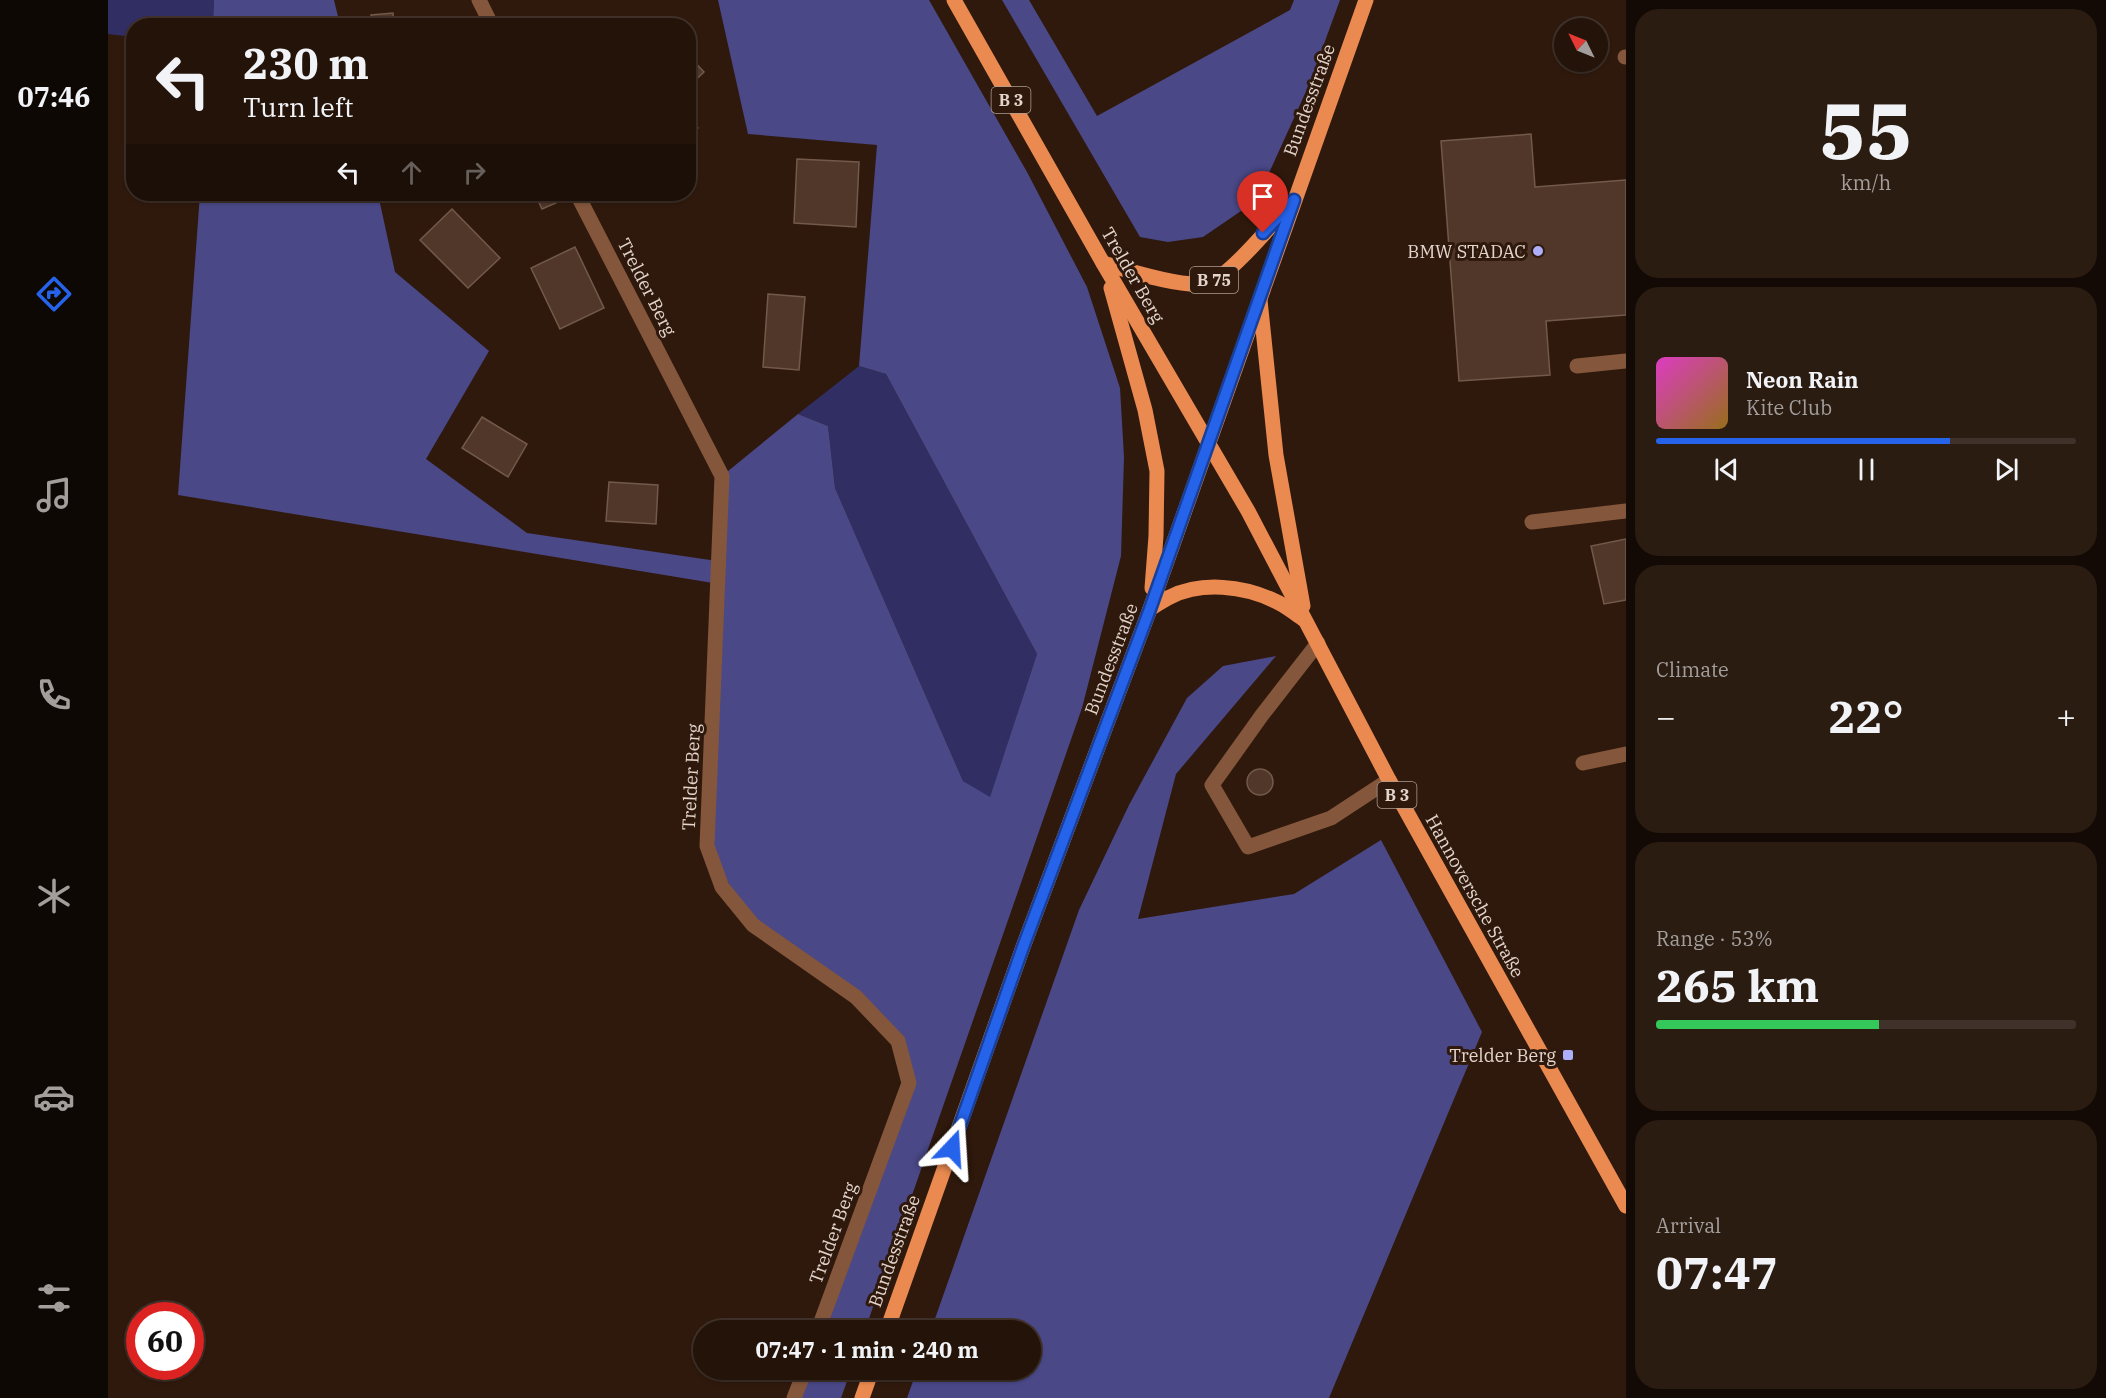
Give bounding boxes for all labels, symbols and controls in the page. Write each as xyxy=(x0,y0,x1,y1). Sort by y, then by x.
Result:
north arrow xyxy=(1554,18,1608,72)
map controls xyxy=(1554,18,1608,72)
text: 230 m xyxy=(243,36,369,91)
street label: Bundesstraße xyxy=(1278,41,1340,159)
icon: left xyxy=(144,42,222,120)
text: 07:46 xyxy=(18,79,90,114)
text: 55 xyxy=(1819,79,1913,180)
road number: B 3 xyxy=(992,87,1030,113)
text: Turn left xyxy=(243,89,354,124)
icon: left xyxy=(332,156,365,189)
icon: ahead xyxy=(395,156,428,189)
icon: right xyxy=(458,156,491,189)
text: km/h xyxy=(1841,169,1891,196)
pin xyxy=(1237,171,1288,233)
icon: arrive xyxy=(1246,180,1279,213)
street label: Trelder Berg xyxy=(1096,223,1170,327)
street label: Trelder Berg xyxy=(613,234,682,340)
place label: BMW STADAC xyxy=(1407,240,1526,263)
marker: BMW STADAC xyxy=(1531,244,1545,258)
road number: B 75 xyxy=(1190,267,1238,293)
icon: directions xyxy=(33,273,75,315)
text: Neon Rain xyxy=(1746,365,1859,394)
text: Kite Club xyxy=(1746,394,1832,421)
icon: previous xyxy=(1710,453,1743,486)
icon: pause xyxy=(1850,453,1883,486)
icon: next xyxy=(1990,453,2023,486)
icon: music xyxy=(33,474,75,516)
street label: Bundesstraße xyxy=(1079,600,1143,718)
text: Climate xyxy=(1656,656,1729,683)
icon: phone xyxy=(33,674,75,716)
text: 22° xyxy=(1828,687,1904,745)
text: − xyxy=(1656,695,1676,738)
text: + xyxy=(2056,695,2076,738)
street label: Trelder Berg xyxy=(677,723,705,831)
road number: B 3 xyxy=(1378,782,1416,808)
street label: Hannoversche Straße xyxy=(1421,810,1529,982)
icon: climate xyxy=(33,875,75,917)
text: Range · 53% xyxy=(1656,925,1773,952)
text: 265 km xyxy=(1656,956,1819,1014)
place label: Trelder Berg xyxy=(1449,1044,1556,1067)
marker: Trelder Berg xyxy=(1561,1048,1575,1062)
icon: car xyxy=(33,1076,75,1118)
position arrow xyxy=(920,1116,984,1180)
street label: Trelder Berg xyxy=(804,1179,862,1287)
street label: Bundesstraße xyxy=(863,1192,925,1310)
text: Arrival xyxy=(1656,1212,1721,1239)
text: 07:47 xyxy=(1656,1243,1778,1301)
icon: filters xyxy=(33,1277,75,1319)
speed limit sign: 60 xyxy=(126,1302,204,1380)
text: 07:47 · 1 min · 240 m xyxy=(755,1335,979,1364)

